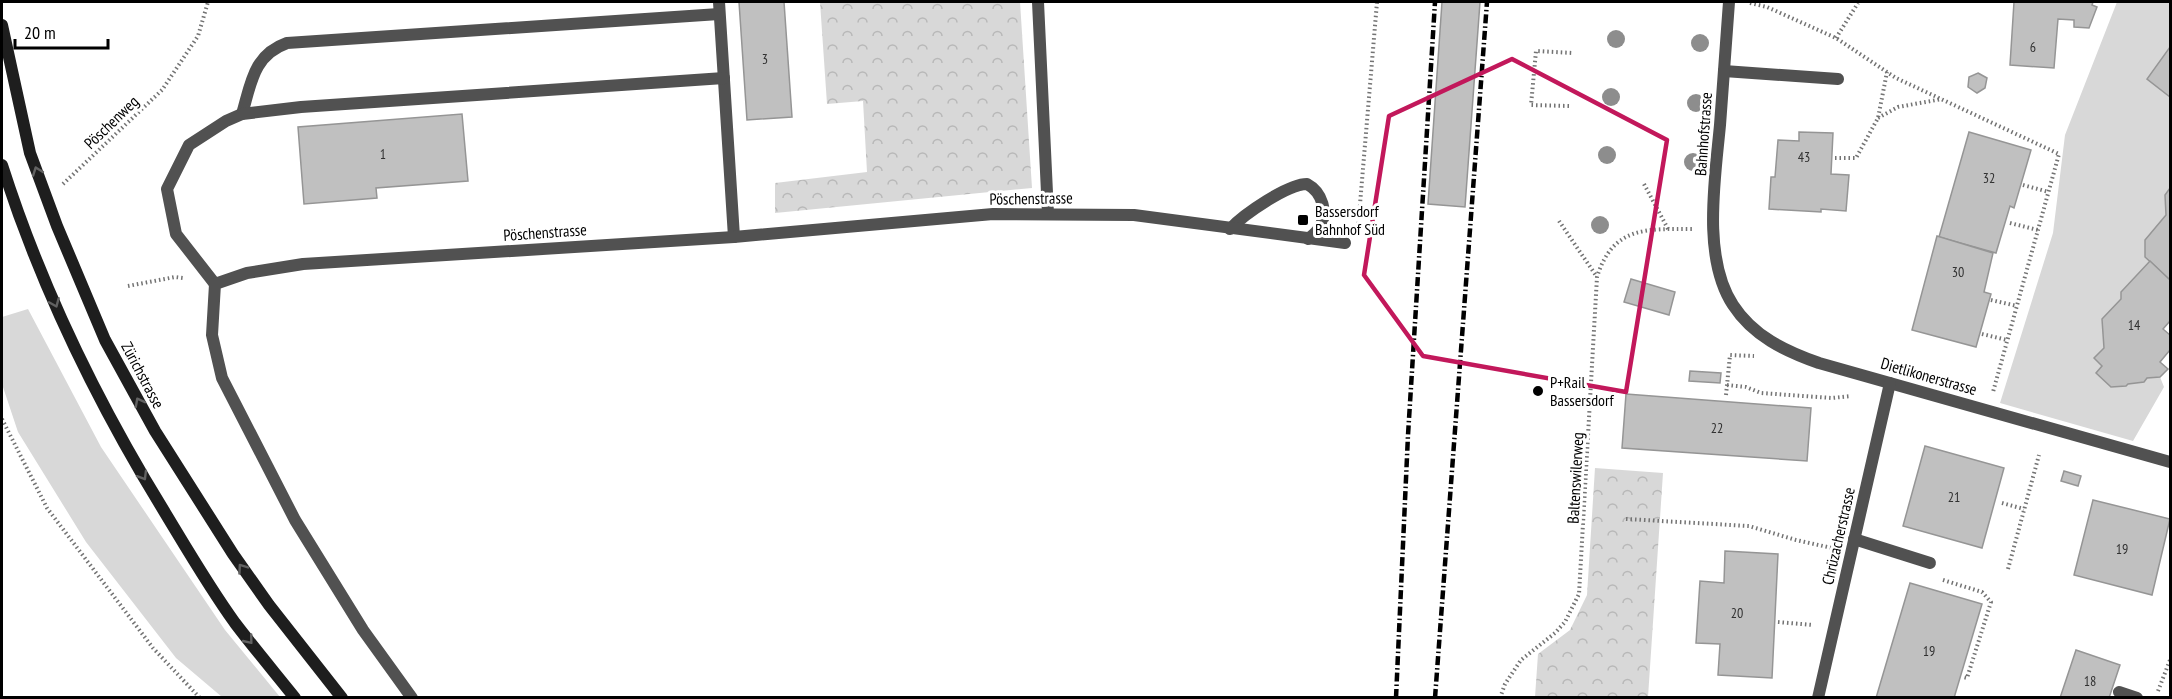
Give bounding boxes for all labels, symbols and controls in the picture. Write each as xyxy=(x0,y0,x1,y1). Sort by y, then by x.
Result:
scale bar xyxy=(15,12,108,50)
text: 20 m xyxy=(24,21,56,44)
house number: 6 xyxy=(2030,38,2036,56)
house number: 3 xyxy=(762,50,768,68)
street label: Pöschenweg xyxy=(80,91,142,153)
street label: Bahnhofstrasse xyxy=(1690,91,1716,177)
house number: 1 xyxy=(380,145,386,163)
house number: 43 xyxy=(1798,148,1810,166)
one-way arrow xyxy=(32,167,44,178)
house number: 32 xyxy=(1983,169,1995,187)
street label: Pöschenstrasse xyxy=(989,187,1073,209)
place label: Bassersdorf Bahnhof Süd xyxy=(1315,201,1385,239)
marker: Bassersdorf Bahnhof Süd xyxy=(1296,213,1310,227)
street label: Pöschenstrasse xyxy=(503,219,587,245)
house number: 30 xyxy=(1952,263,1964,281)
one-way arrow xyxy=(47,296,59,307)
house number: 14 xyxy=(2128,316,2141,334)
street label: Zürichstrasse xyxy=(117,338,169,412)
street label: Dietlikonerstrasse xyxy=(1879,353,1979,399)
place label: P+Rail Bassersdorf xyxy=(1550,372,1614,410)
marker: P+Rail Bassersdorf xyxy=(1531,384,1545,398)
one-way arrow xyxy=(135,398,146,409)
house number: 22 xyxy=(1711,419,1723,437)
street label: Baltenswilerweg xyxy=(1563,432,1587,524)
one-way arrow xyxy=(135,470,147,480)
street label: Chrüzacherstrasse xyxy=(1817,485,1859,587)
house number: 21 xyxy=(1948,488,1960,506)
house number: 19 xyxy=(2116,540,2128,558)
one-way arrow xyxy=(238,563,249,574)
house number: 20 xyxy=(1731,604,1743,622)
one-way arrow xyxy=(242,633,253,644)
house number: 19 xyxy=(1923,642,1935,660)
house number: 18 xyxy=(2084,672,2096,690)

